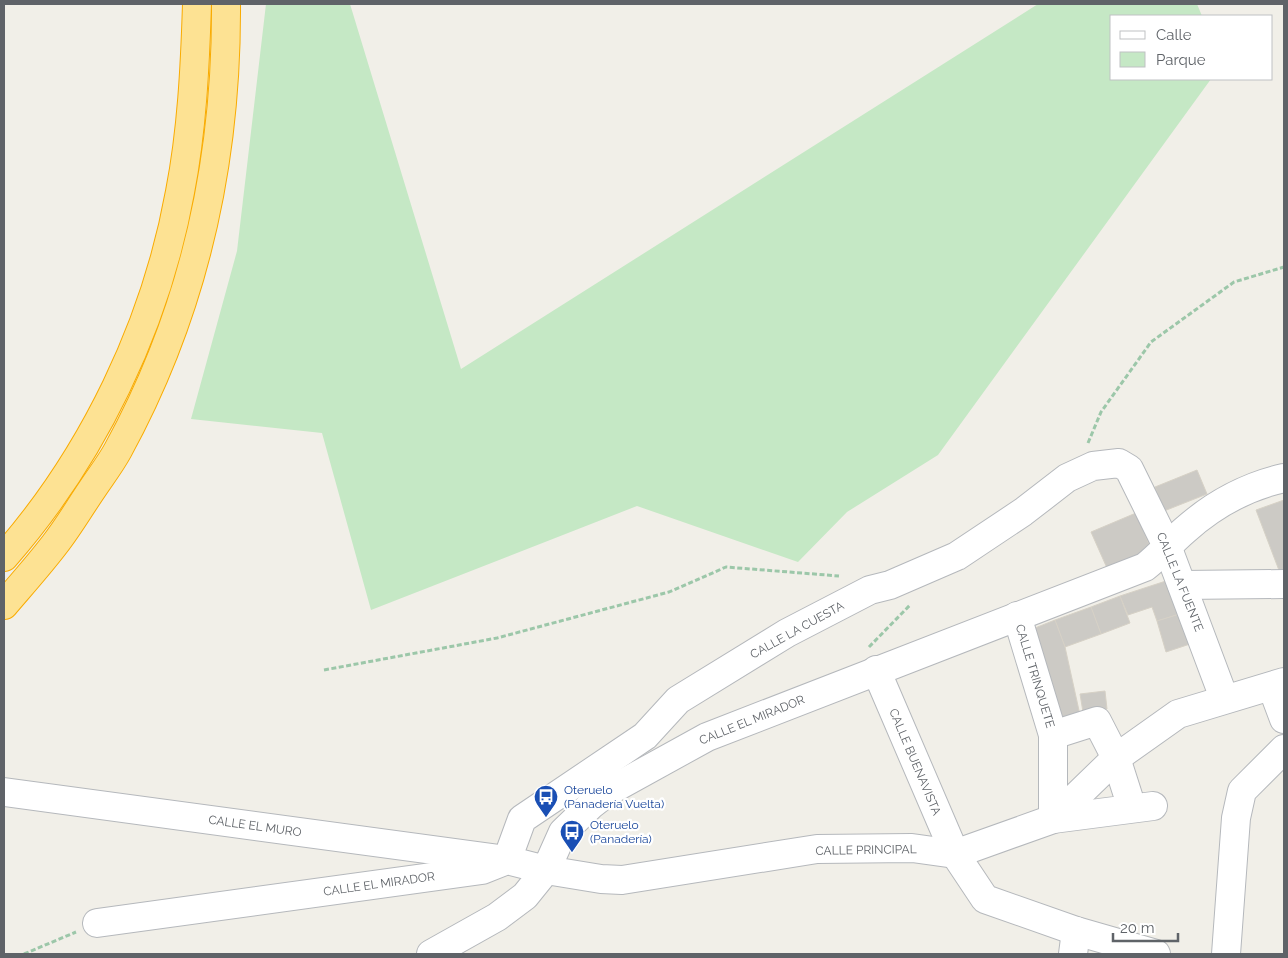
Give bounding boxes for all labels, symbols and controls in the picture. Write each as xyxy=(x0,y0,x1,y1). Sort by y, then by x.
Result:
legend xyxy=(1110,15,1273,80)
text: Calle xyxy=(1156,26,1192,44)
text: Parque xyxy=(1156,51,1206,69)
street label: CALLE LA FUENTE xyxy=(1154,530,1206,634)
street label: CALLE LA CUESTA xyxy=(748,598,846,662)
street label: CALLE TRINQUETE xyxy=(1013,622,1057,730)
street label: CALLE EL MIRADOR xyxy=(697,692,807,748)
street label: CALLE BUENAVISTA xyxy=(886,707,944,817)
place label: Oteruelo (Panadería Vuelta) xyxy=(564,783,664,811)
bus stop icon: Oteruelo (Panadería Vuelta) xyxy=(533,784,559,818)
street label: CALLE EL MURO xyxy=(207,813,303,839)
place label: Oteruelo (Panadería) xyxy=(590,818,652,846)
bus stop icon: Oteruelo (Panadería) xyxy=(559,819,585,853)
street label: CALLE PRINCIPAL xyxy=(815,842,917,858)
street label: CALLE EL MIRADOR xyxy=(322,869,436,899)
scale bar xyxy=(1113,910,1178,942)
text: 20 m xyxy=(1120,919,1155,937)

